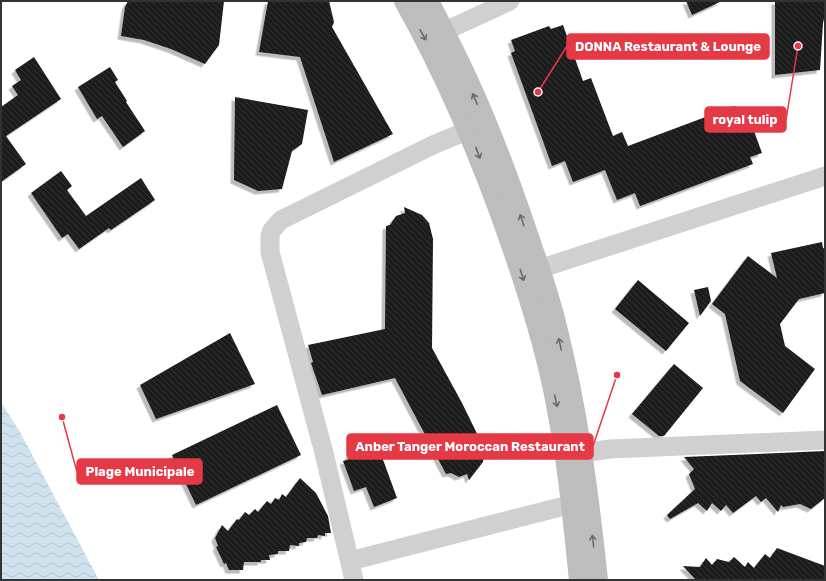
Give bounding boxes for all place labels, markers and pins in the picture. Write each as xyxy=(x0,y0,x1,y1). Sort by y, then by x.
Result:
callout: DONNA Restaurant & Lounge xyxy=(567,34,769,59)
callout: royal tulip xyxy=(705,107,786,132)
callout: Anber Tanger Moroccan Restaurant xyxy=(347,434,593,459)
callout: Plage Municipale xyxy=(77,459,202,484)

